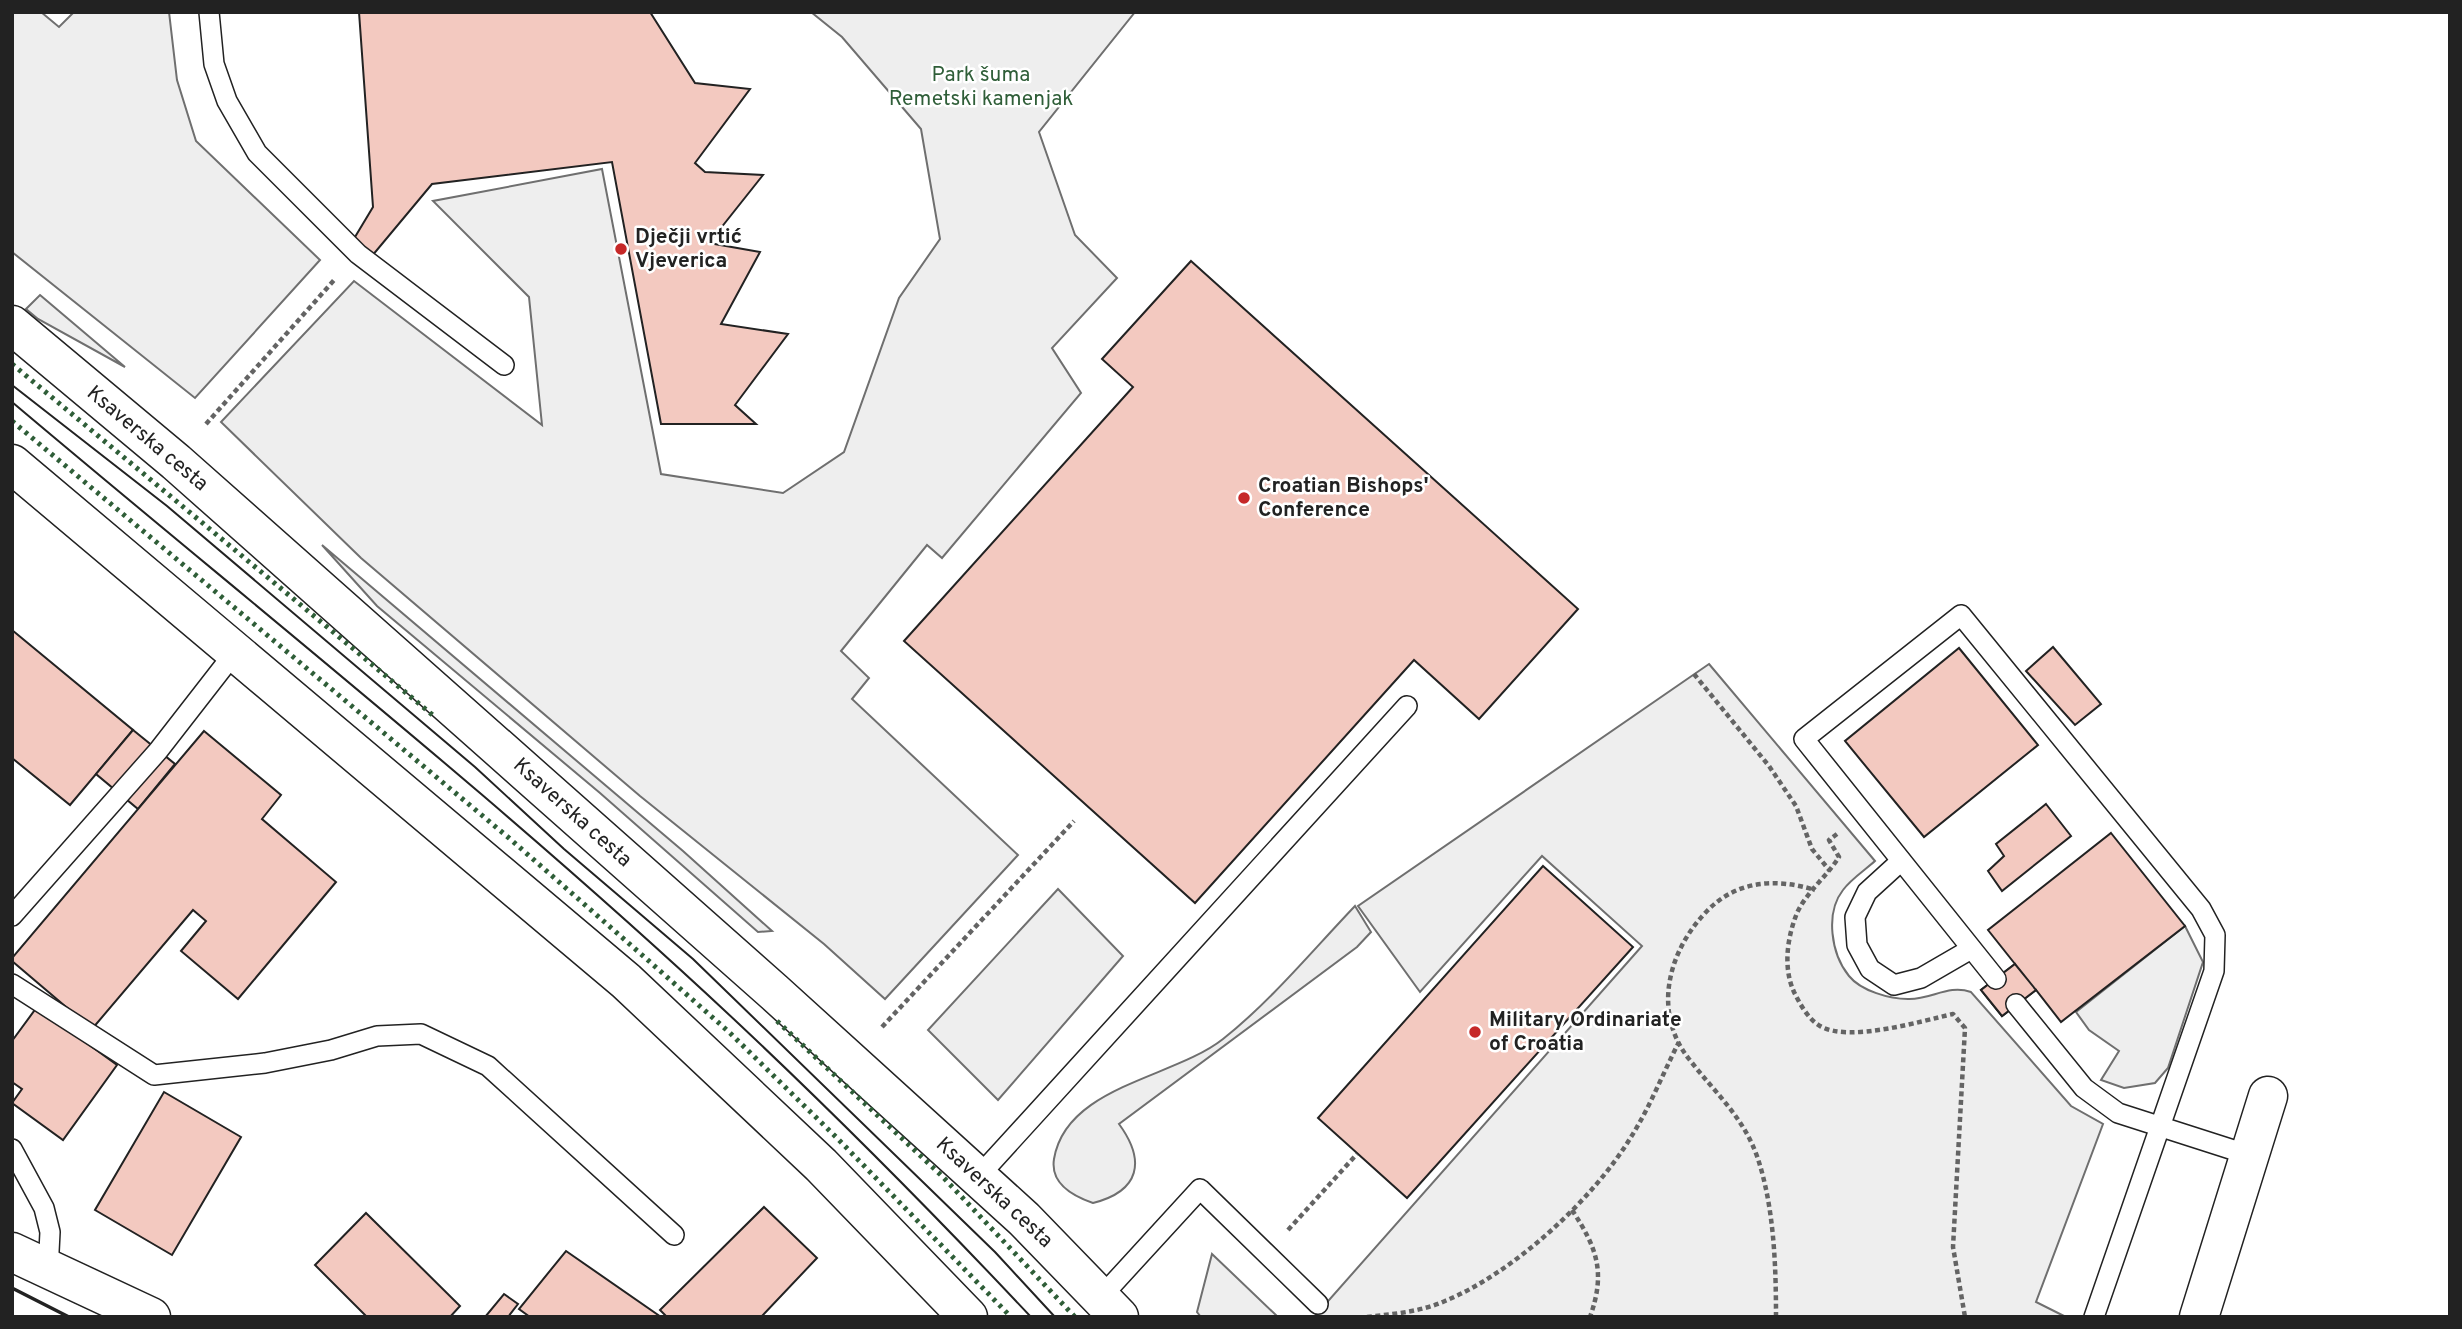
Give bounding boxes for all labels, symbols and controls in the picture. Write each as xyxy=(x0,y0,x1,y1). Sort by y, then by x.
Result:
park label: Park šuma Remetski kamenjak xyxy=(889,62,1073,113)
place label: Dječji vrtić Vjeverica xyxy=(635,224,742,275)
marker: Dječji vrtić Vjeverica xyxy=(613,241,629,257)
street label: Ksaverska cesta xyxy=(81,380,213,498)
place label: Croatian Bishops' Conference xyxy=(1258,473,1429,524)
marker: Croatian Bishops' Conference xyxy=(1236,490,1252,506)
street label: Ksaverska cesta xyxy=(507,752,637,874)
place label: Military Ordinariate of Croatia xyxy=(1489,1007,1682,1058)
marker: Military Ordinariate of Croatia xyxy=(1467,1024,1483,1040)
street label: Ksaverska cesta xyxy=(930,1132,1058,1254)

